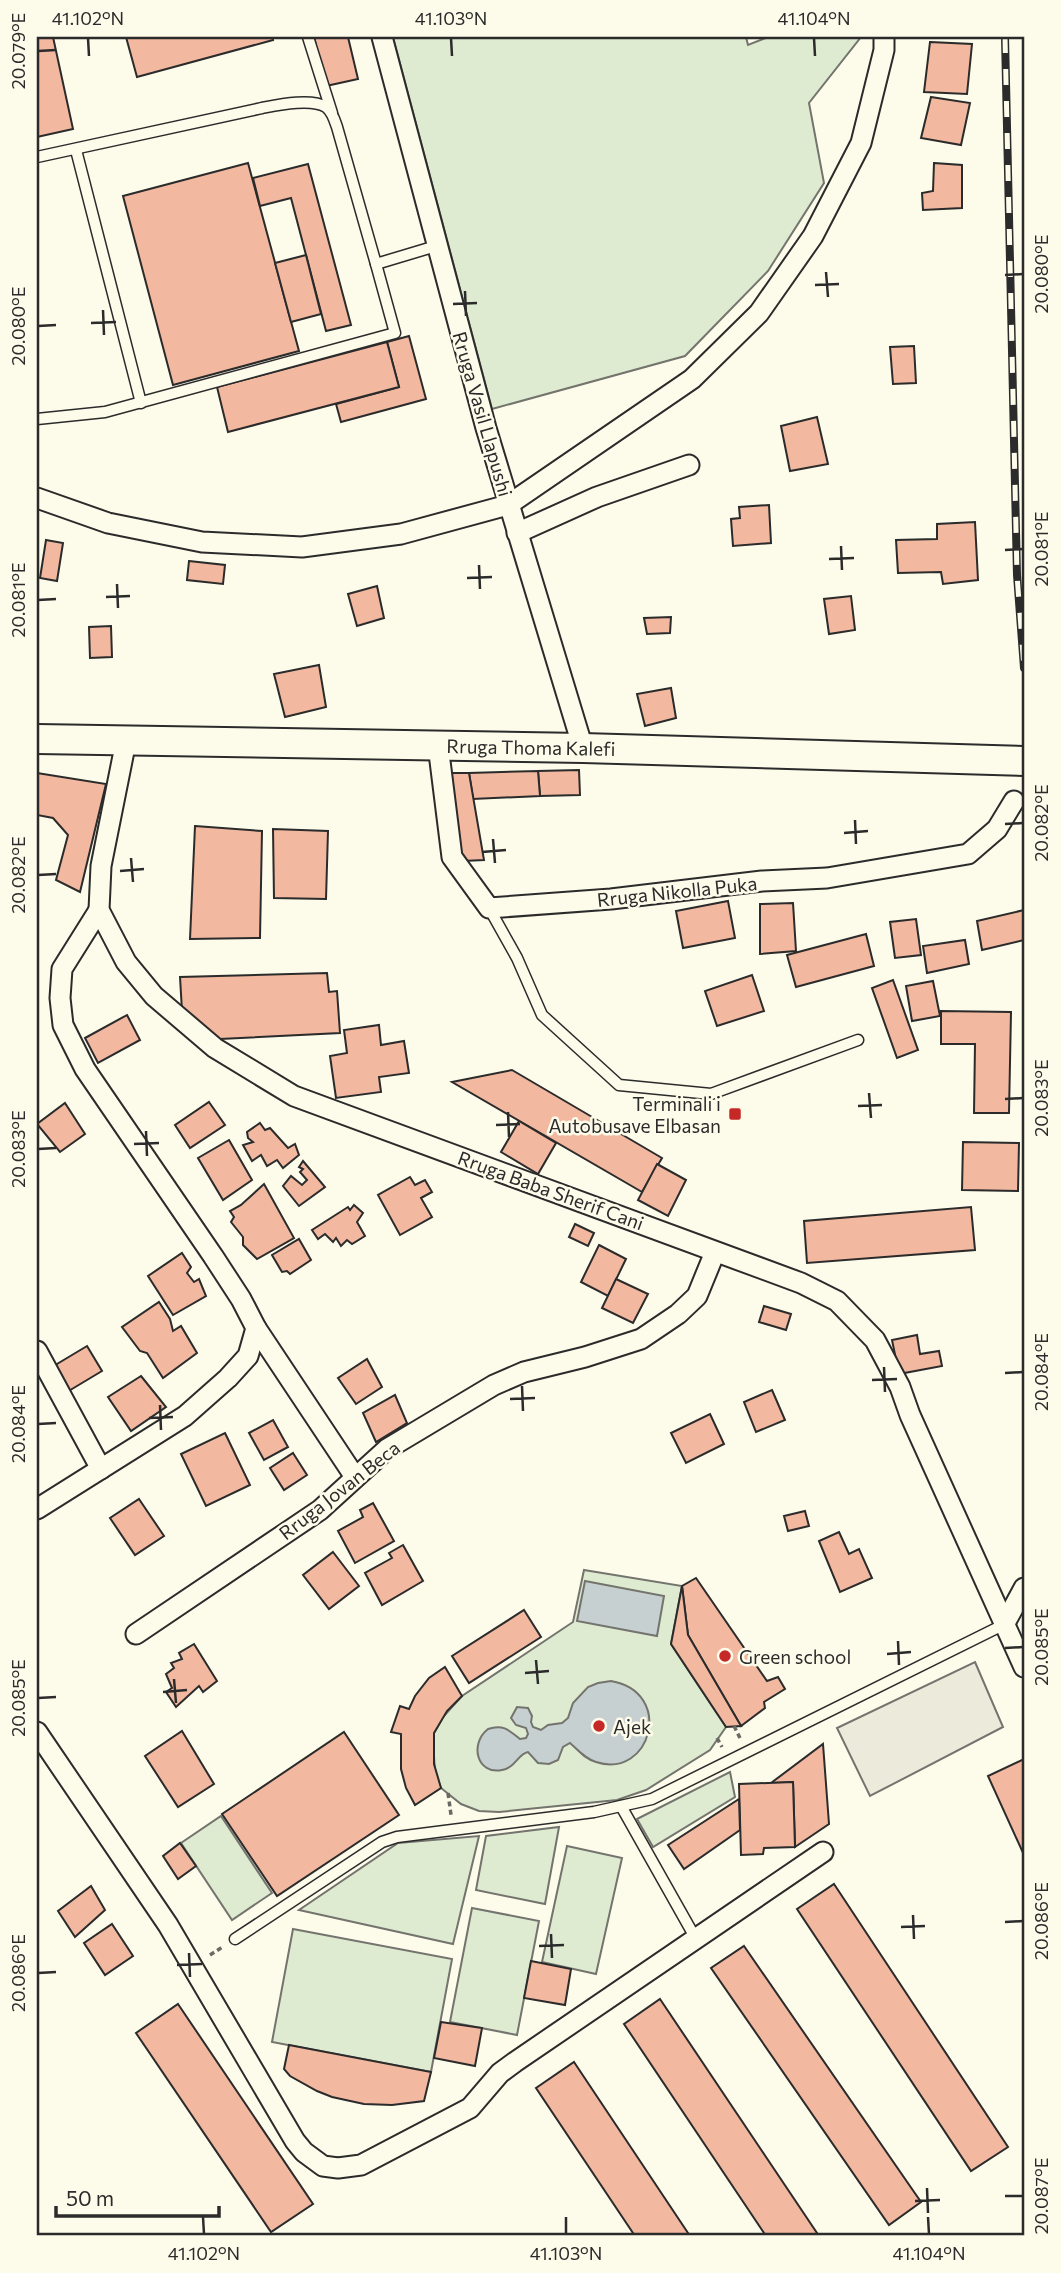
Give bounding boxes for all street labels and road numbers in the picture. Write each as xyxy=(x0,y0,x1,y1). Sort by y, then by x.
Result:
street label: Rruga Vasil Llapushi xyxy=(448,329,518,499)
street label: Rruga Thoma Kalefi xyxy=(446,734,616,760)
street label: Rruga Nikolla Puka xyxy=(596,871,758,911)
street label: Rruga Baba Sherif Cani xyxy=(455,1146,647,1234)
street label: Rruga Jovan Beca xyxy=(274,1436,404,1544)

